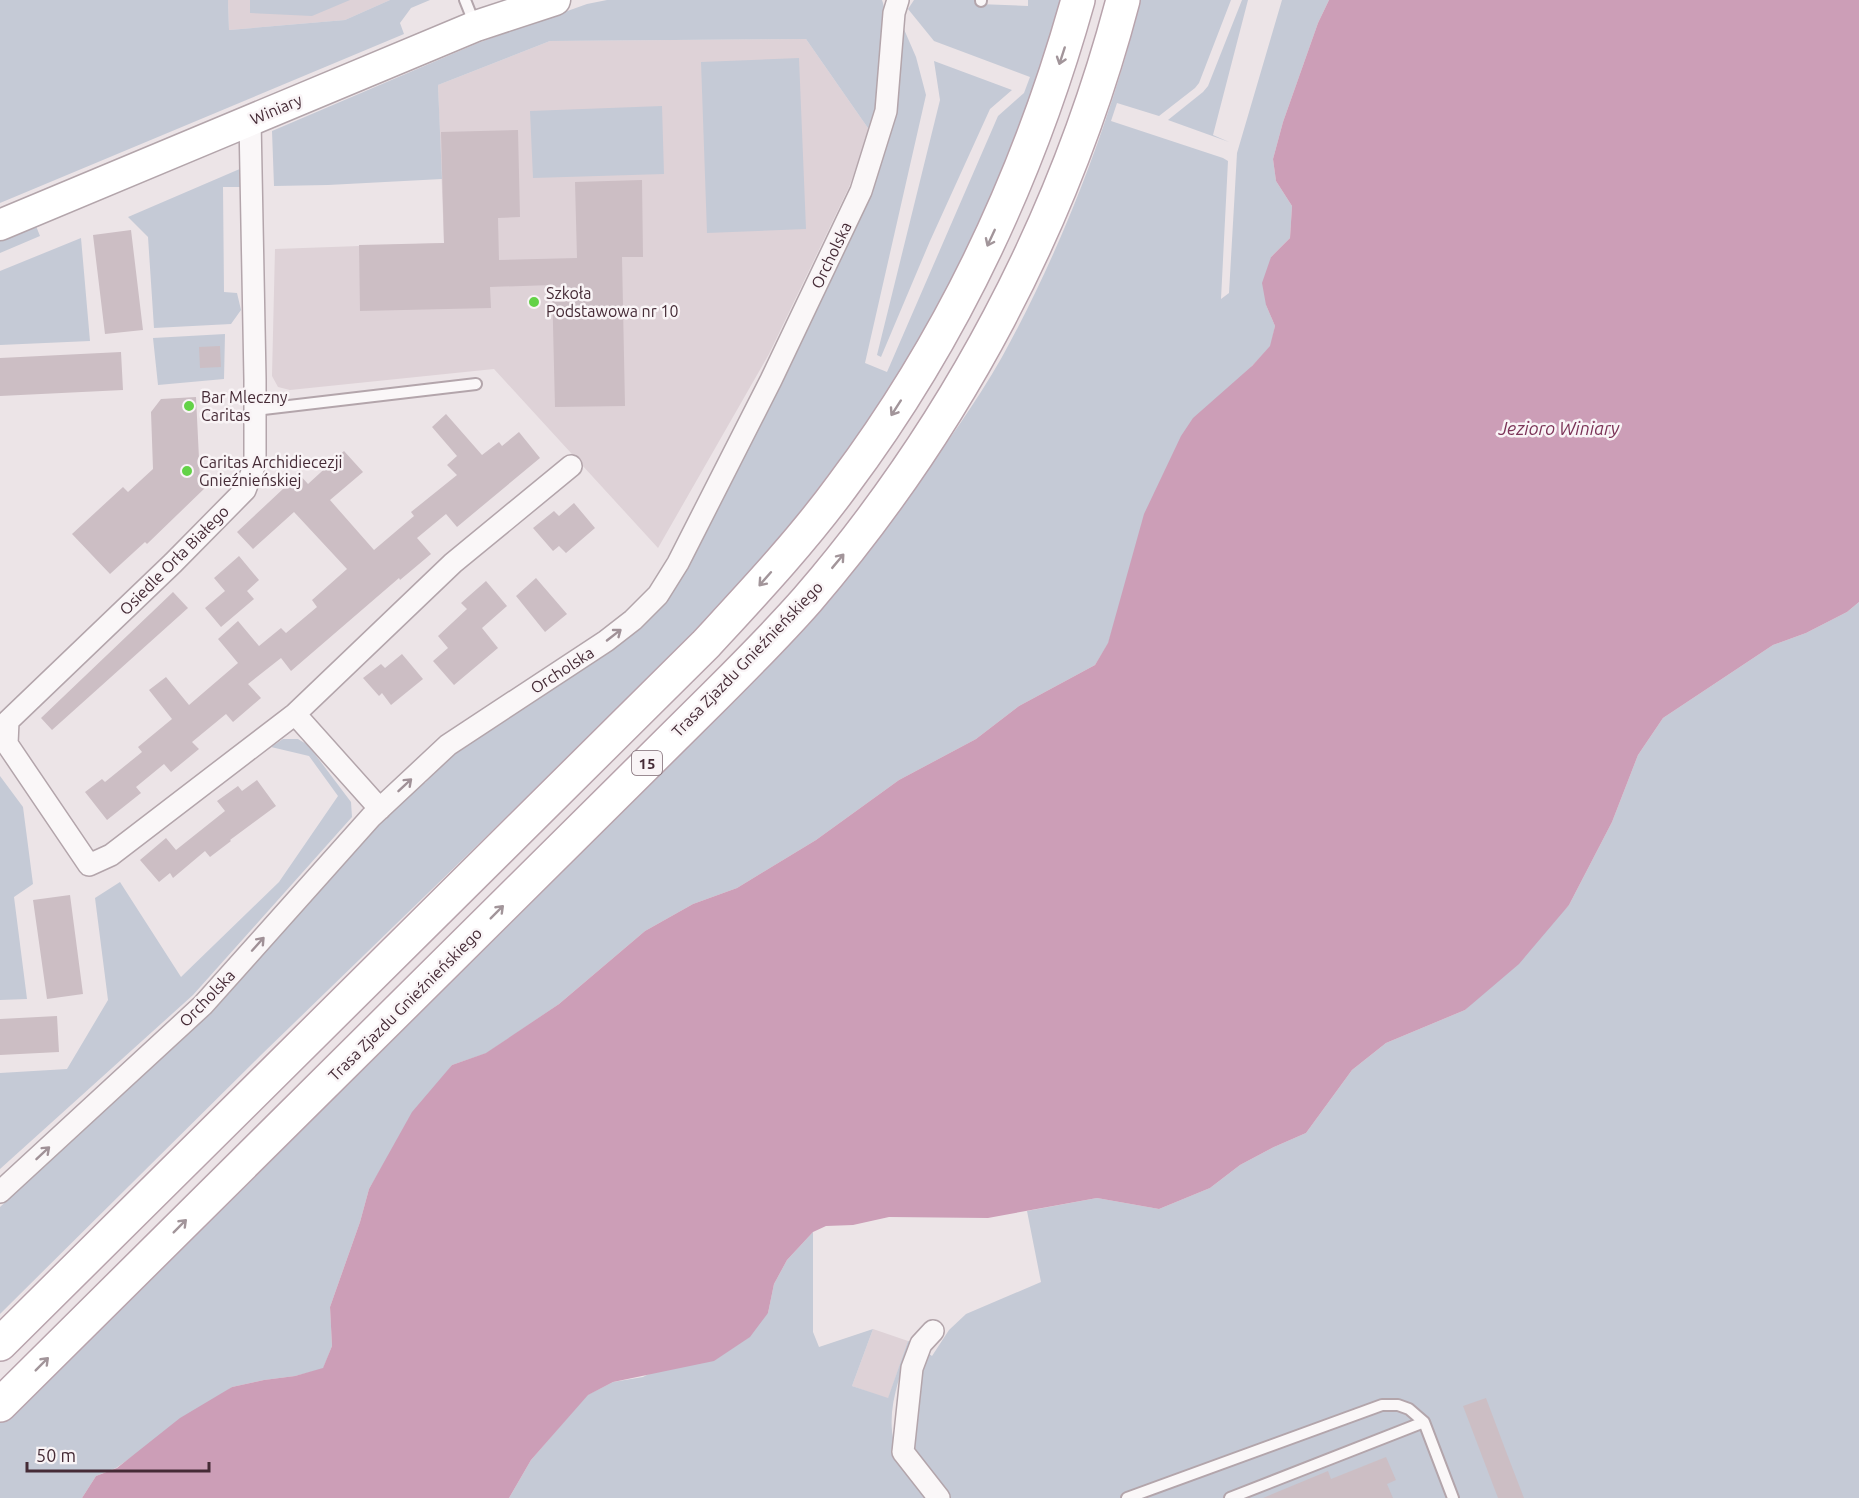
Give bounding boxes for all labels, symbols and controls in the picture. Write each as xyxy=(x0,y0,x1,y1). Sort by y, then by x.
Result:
one-way arrow xyxy=(1056,46,1067,65)
street label: Winiary xyxy=(247,90,305,128)
street label: Orcholska xyxy=(807,219,855,291)
one-way arrow xyxy=(985,228,997,246)
place label: Szkoła Podstawowa nr 10 xyxy=(546,284,678,320)
marker: Szkoła Podstawowa nr 10 xyxy=(527,295,541,309)
place label: Bar Mleczny Caritas xyxy=(201,388,288,424)
marker: Bar Mleczny Caritas xyxy=(182,399,196,413)
one-way arrow xyxy=(890,399,902,416)
water label: Jezioro Winiary xyxy=(1498,418,1620,438)
place label: Caritas Archidiecezji Gnieźnieńskiej xyxy=(199,453,342,489)
marker: Caritas Archidiecezji Gnieźnieńskiej xyxy=(180,464,194,478)
street label: Osiedle Orła Białego xyxy=(116,502,232,618)
one-way arrow xyxy=(832,554,845,570)
one-way arrow xyxy=(758,571,772,586)
street label: Trasa Zjazdu Gnieźnieńskiego xyxy=(668,578,826,740)
one-way arrow xyxy=(605,629,621,642)
street label: Orcholska xyxy=(527,643,597,697)
road number: 15 xyxy=(632,751,662,775)
one-way arrow xyxy=(397,778,412,793)
one-way arrow xyxy=(490,904,505,919)
street label: Trasa Zjazdu Gnieźnieńskiego xyxy=(325,924,485,1084)
one-way arrow xyxy=(251,936,265,951)
street label: Orcholska xyxy=(176,966,238,1030)
one-way arrow xyxy=(35,1146,50,1160)
one-way arrow xyxy=(173,1219,187,1234)
one-way arrow xyxy=(34,1356,49,1371)
scale bar xyxy=(27,1435,208,1473)
text: 50 m xyxy=(36,1445,76,1465)

